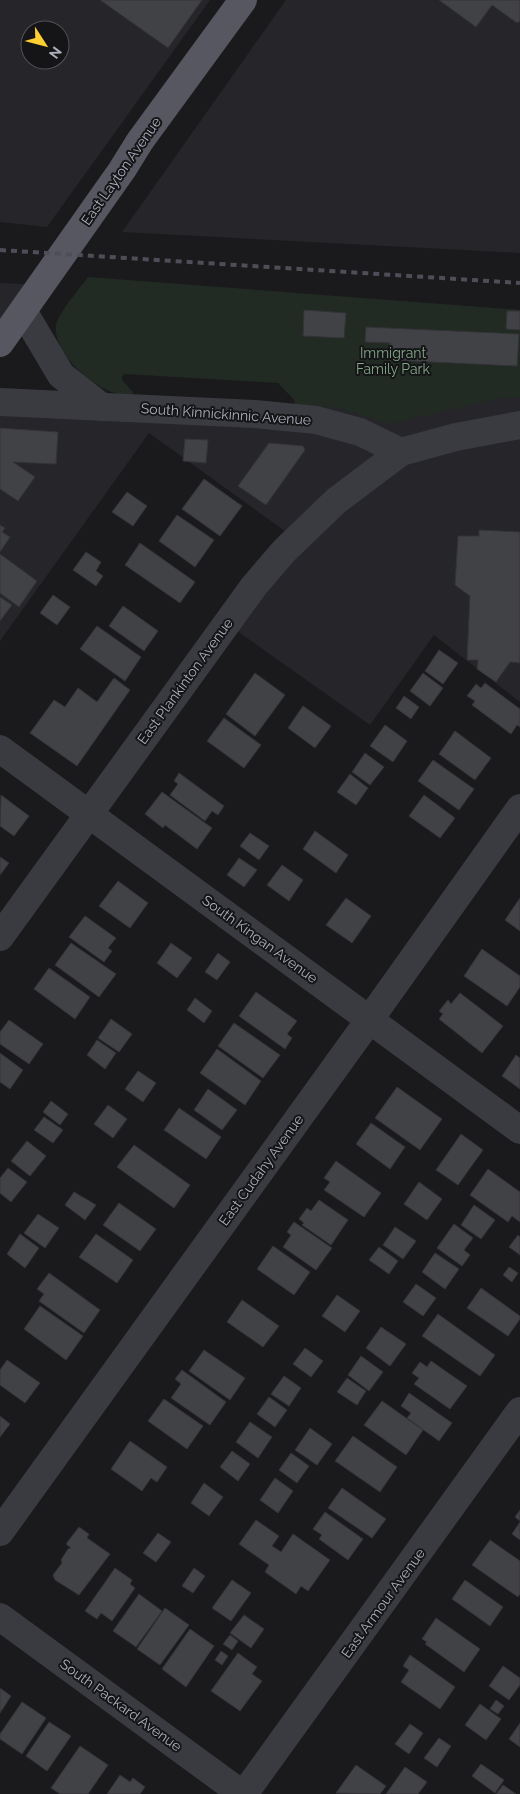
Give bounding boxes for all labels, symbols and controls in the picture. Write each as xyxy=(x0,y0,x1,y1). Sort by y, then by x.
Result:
north arrow xyxy=(20,20,70,70)
text: N xyxy=(46,44,65,62)
street label: East Layton Avenue xyxy=(78,114,164,228)
park label: Immigrant Family Park xyxy=(356,345,430,377)
street label: South Kinnickinnic Avenue xyxy=(140,400,312,428)
street label: East Plankinton Avenue xyxy=(134,615,236,747)
street label: South Kingan Avenue xyxy=(199,892,321,986)
street label: East Cudahy Avenue xyxy=(215,1112,307,1228)
street label: East Armour Avenue xyxy=(338,1545,428,1661)
street label: South Packard Avenue xyxy=(57,1656,185,1754)

